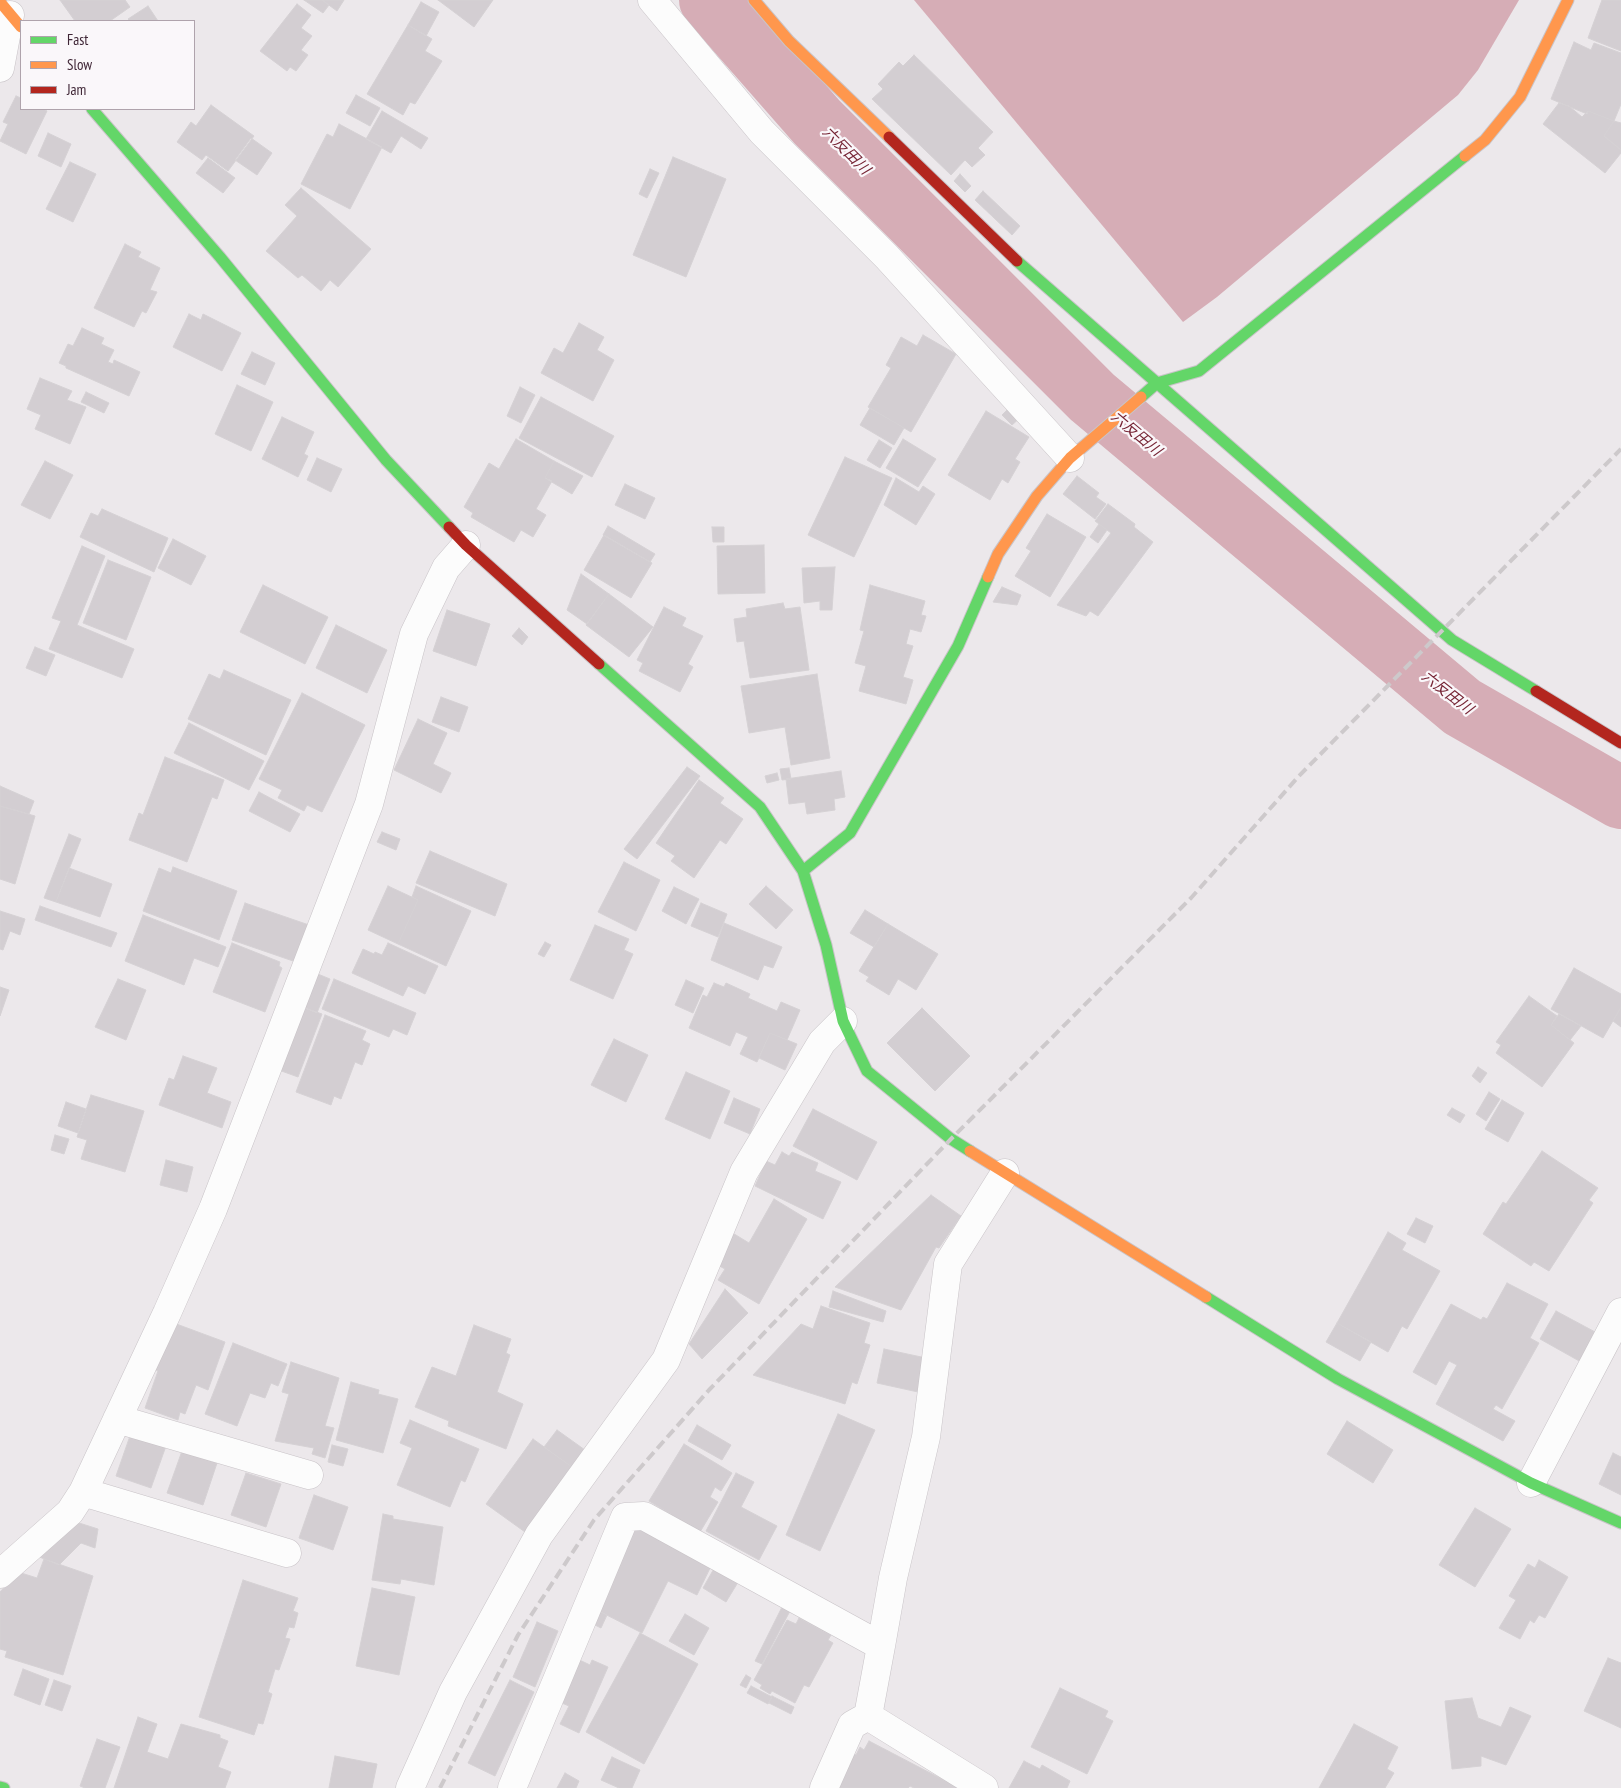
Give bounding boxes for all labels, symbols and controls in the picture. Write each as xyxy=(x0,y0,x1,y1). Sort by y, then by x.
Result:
legend xyxy=(20,20,195,110)
text: Fast xyxy=(67,30,88,49)
text: Slow xyxy=(67,55,92,74)
text: Jam xyxy=(67,80,86,99)
water label: 六反田川 xyxy=(818,123,874,179)
water label: 六反田川 xyxy=(1107,408,1165,460)
water label: 六反田川 xyxy=(1418,667,1476,719)

